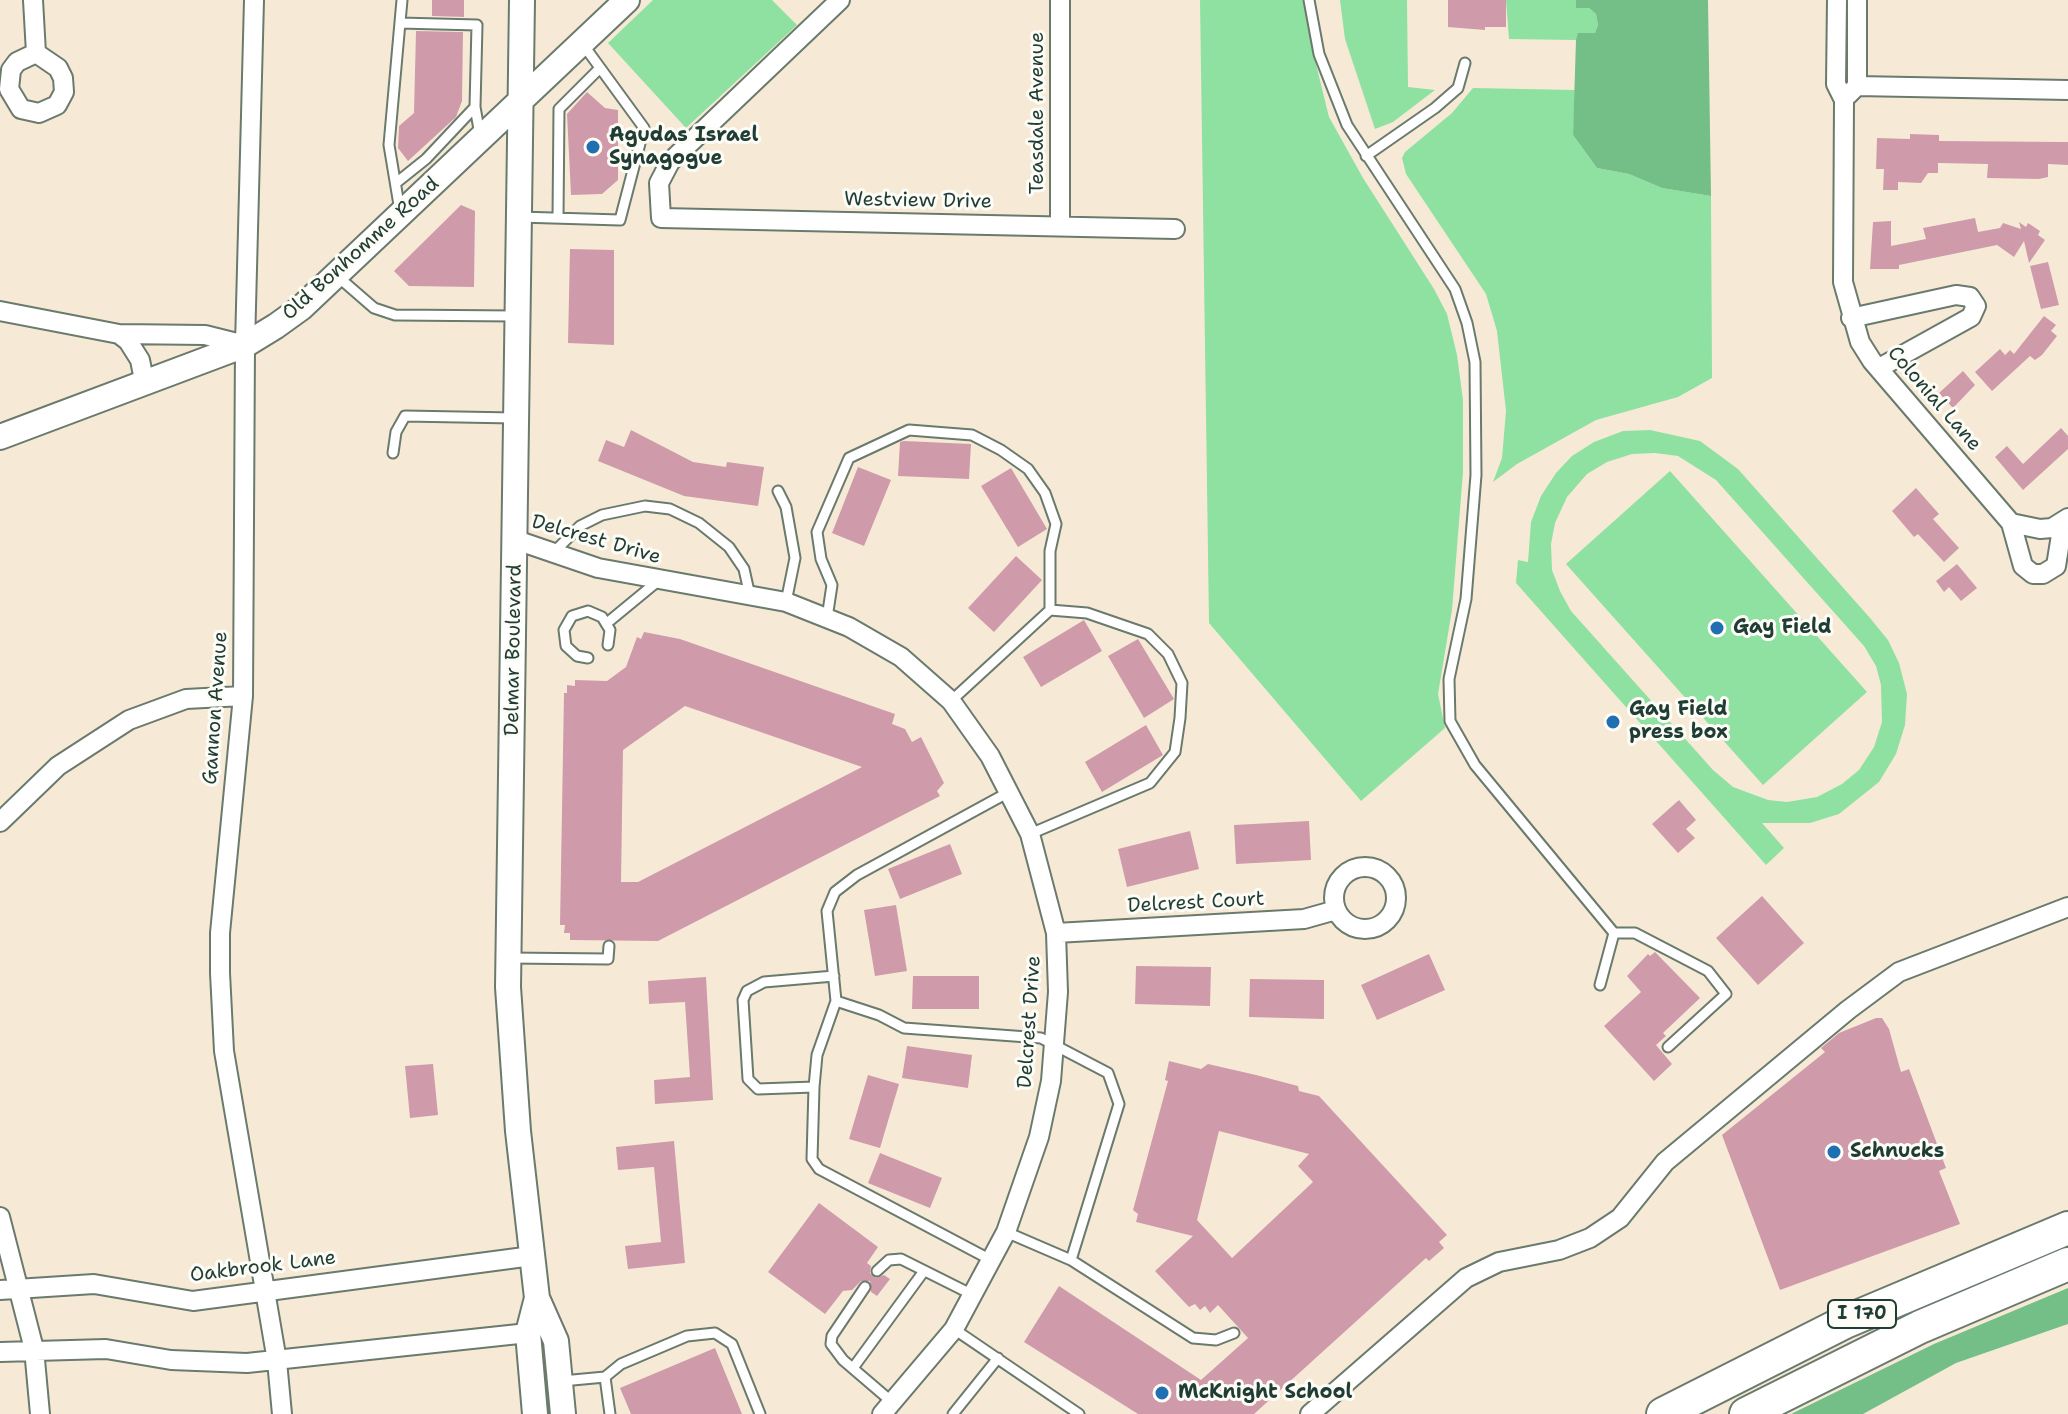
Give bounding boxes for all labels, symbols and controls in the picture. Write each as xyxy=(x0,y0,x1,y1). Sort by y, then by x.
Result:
street label: Teasdale Avenue xyxy=(1026,32,1050,194)
place label: Agudas Israel Synagogue xyxy=(609,124,758,171)
marker: Agudas Israel Synagogue xyxy=(584,138,602,156)
street label: Old Bonhomme Road xyxy=(278,172,444,326)
street label: Westview Drive xyxy=(844,188,992,214)
street label: Colonial Lane xyxy=(1882,342,1986,456)
street label: Delcrest Drive xyxy=(529,510,663,570)
street label: Delmar Boulevard xyxy=(501,564,527,736)
place label: Gay Field xyxy=(1733,616,1831,640)
marker: Gay Field xyxy=(1708,619,1726,637)
street label: Gannon Avenue xyxy=(199,631,233,785)
place label: Gay Field press box xyxy=(1629,698,1728,745)
marker: Gay Field press box xyxy=(1604,713,1622,731)
street label: Delcrest Court xyxy=(1127,887,1265,919)
street label: Delcrest Drive xyxy=(1013,955,1047,1089)
place label: Schnucks xyxy=(1850,1140,1944,1164)
marker: Schnucks xyxy=(1825,1143,1843,1161)
street label: Oakbrook Lane xyxy=(189,1246,337,1288)
road number: I 170 xyxy=(1828,1300,1896,1328)
place label: McKnight School xyxy=(1178,1381,1352,1405)
marker: McKnight School xyxy=(1153,1384,1171,1402)

